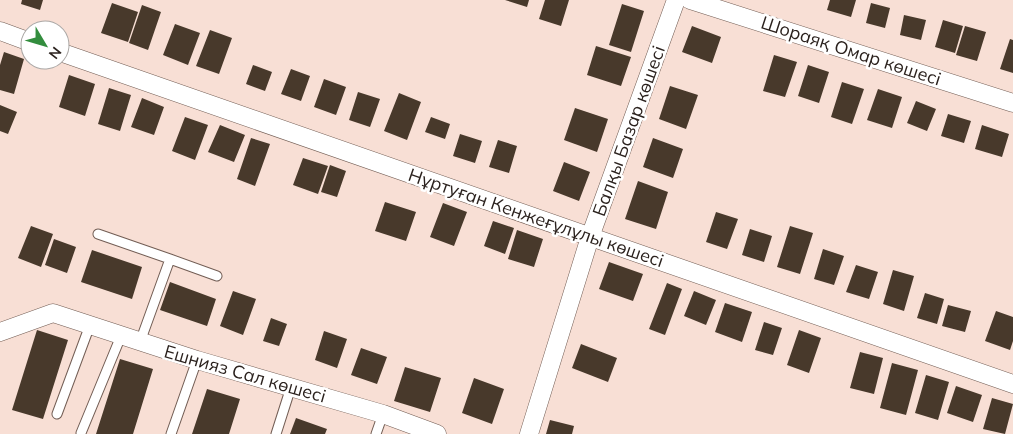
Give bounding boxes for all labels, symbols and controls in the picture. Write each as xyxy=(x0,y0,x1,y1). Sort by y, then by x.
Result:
street label: Шораяқ Омар көшесі xyxy=(758,11,944,91)
north arrow xyxy=(20,20,70,70)
street label: Балқы Базар көшесі xyxy=(587,42,670,219)
text: N xyxy=(45,43,66,63)
street label: Нұртуған Кенжеғұлұлы көшесі xyxy=(405,163,667,272)
street label: Ешнияз Сал көшесі xyxy=(162,339,329,408)

